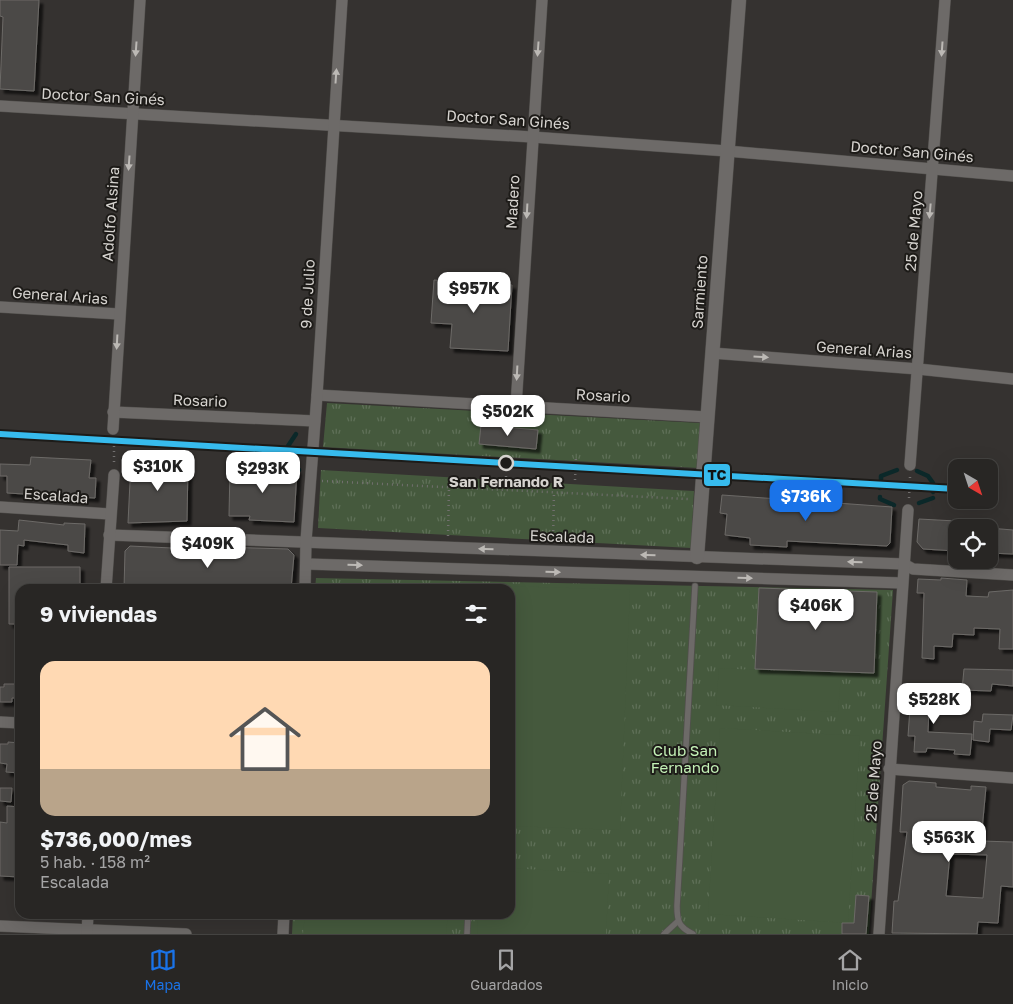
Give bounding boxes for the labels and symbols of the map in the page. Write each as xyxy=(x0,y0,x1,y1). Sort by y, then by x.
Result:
one-way arrow xyxy=(132,41,140,57)
one-way arrow xyxy=(534,41,542,57)
one-way arrow xyxy=(937,41,945,57)
one-way arrow xyxy=(332,68,340,84)
street label: Doctor San Ginés xyxy=(41,84,165,108)
street label: Doctor San Ginés xyxy=(446,106,570,132)
street label: Doctor San Ginés xyxy=(850,137,975,165)
one-way arrow xyxy=(125,155,133,171)
street label: Adolfo Alsina xyxy=(98,166,122,262)
street label: Madero xyxy=(502,175,522,229)
street label: 25 de Mayo xyxy=(901,190,926,272)
one-way arrow xyxy=(523,203,531,219)
one-way arrow xyxy=(926,203,934,219)
street label: Sarmiento xyxy=(687,254,711,329)
street label: 9 de Julio xyxy=(296,259,318,329)
pin: $957K xyxy=(439,272,509,314)
street label: General Arias xyxy=(11,283,109,307)
one-way arrow xyxy=(113,335,121,351)
street label: General Arias xyxy=(815,337,913,361)
one-way arrow xyxy=(753,353,769,361)
one-way arrow xyxy=(513,365,521,381)
street label: Rosario xyxy=(575,385,631,405)
street label: Rosario xyxy=(173,390,228,410)
pin: $502K xyxy=(473,394,543,437)
pin: $310K xyxy=(123,450,193,492)
pin: $293K xyxy=(228,452,298,494)
marker: San Fernando R xyxy=(498,455,514,471)
north arrow xyxy=(948,459,998,509)
line badge: TC xyxy=(703,463,731,487)
text: TC xyxy=(708,466,727,483)
place label: San Fernando R xyxy=(449,472,563,490)
pin: $736K xyxy=(771,480,841,522)
street label: Escalada xyxy=(23,484,89,506)
pin: $409K xyxy=(173,526,243,569)
street label: Escalada xyxy=(529,526,595,546)
one-way arrow xyxy=(478,545,494,553)
one-way arrow xyxy=(640,551,656,559)
one-way arrow xyxy=(847,558,863,566)
one-way arrow xyxy=(348,561,364,569)
one-way arrow xyxy=(545,568,561,576)
one-way arrow xyxy=(737,574,753,582)
pin: $406K xyxy=(781,588,851,631)
pin: $528K xyxy=(899,682,969,725)
street label: 25 de Mayo xyxy=(861,740,885,822)
park label: Club San Fernando xyxy=(651,741,719,776)
pin: $563K xyxy=(914,820,984,863)

